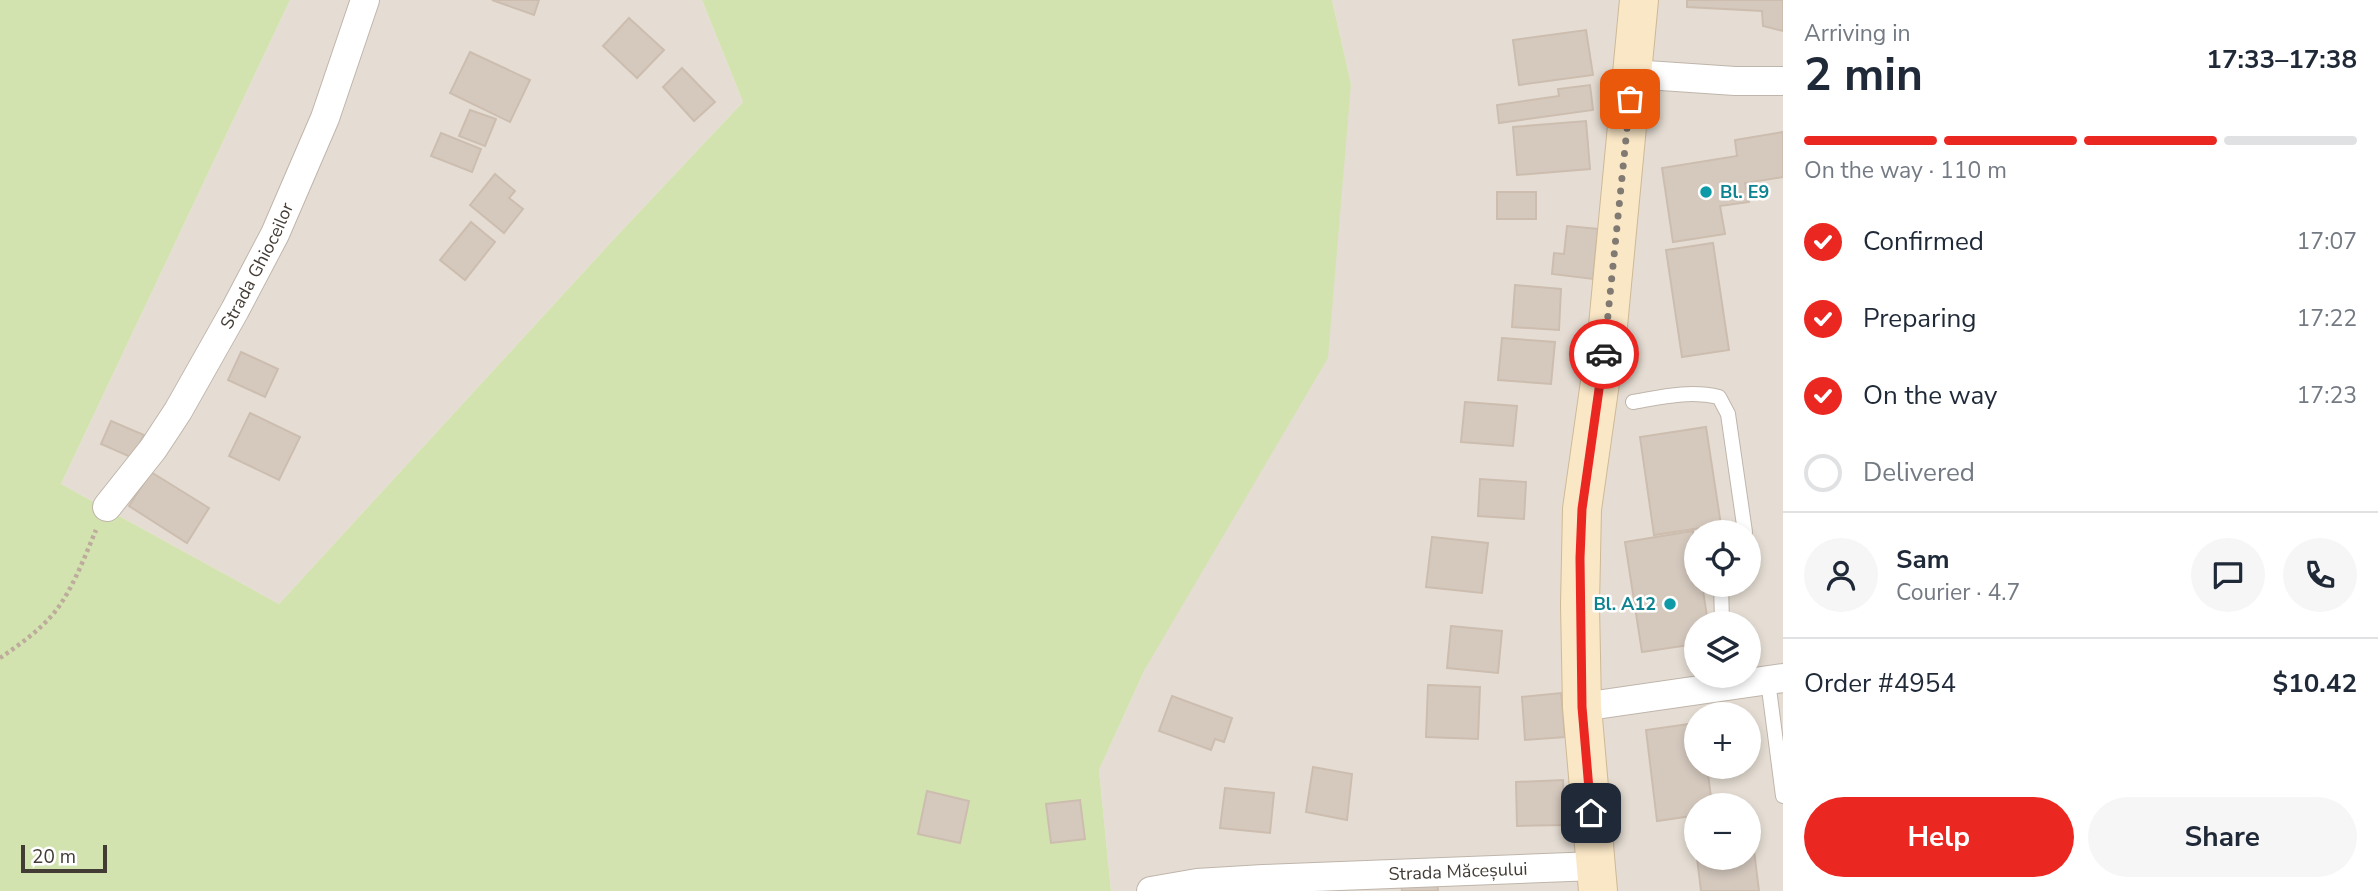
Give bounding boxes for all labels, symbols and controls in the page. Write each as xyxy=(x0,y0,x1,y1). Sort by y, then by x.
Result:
text: Arriving in xyxy=(1804,18,1911,49)
text: 17:33–17:38 xyxy=(2206,42,2357,77)
text: 2 min xyxy=(1804,43,1923,106)
pin xyxy=(1600,69,1660,129)
icon: bag xyxy=(1611,80,1649,118)
text: On the way · 110 m xyxy=(1804,155,2007,186)
place label: Bl. E9 xyxy=(1720,180,1769,204)
marker: Bl. E9 xyxy=(1698,184,1714,200)
street label: Strada Ghioceilor xyxy=(215,198,299,333)
icon: check xyxy=(1804,223,1842,261)
text: Confirmed xyxy=(1863,224,1984,259)
text: 17:07 xyxy=(2297,226,2357,257)
icon: check xyxy=(1804,300,1842,338)
text: Preparing xyxy=(1863,301,1976,336)
text: 17:22 xyxy=(2297,303,2357,334)
courier xyxy=(1569,319,1639,389)
icon: car xyxy=(1585,335,1623,373)
icon: check xyxy=(1804,377,1842,415)
text: On the way xyxy=(1863,378,1997,413)
text: 17:23 xyxy=(2297,380,2357,411)
text: Delivered xyxy=(1863,455,1975,490)
map controls xyxy=(1684,520,1761,870)
button: locate xyxy=(1684,520,1761,597)
button: person xyxy=(1804,538,1878,612)
button: chat xyxy=(2191,538,2265,612)
button: phone xyxy=(2283,538,2357,612)
text: Sam xyxy=(1896,542,1949,577)
text: Courier · 4.7 xyxy=(1896,577,2020,608)
place label: Bl. A12 xyxy=(1593,592,1656,616)
marker: Bl. A12 xyxy=(1662,596,1678,612)
button: layers xyxy=(1684,611,1761,688)
text: Order #4954 xyxy=(1804,666,1956,701)
text: $10.42 xyxy=(2273,666,2357,701)
button: + xyxy=(1684,702,1761,779)
pin xyxy=(1561,783,1621,843)
button: − xyxy=(1684,793,1761,870)
icon: home xyxy=(1572,794,1610,832)
button: Help xyxy=(1804,797,2074,877)
button: Share xyxy=(2088,797,2357,877)
scale bar xyxy=(21,842,107,874)
text: 20 m xyxy=(32,844,76,870)
street label: Strada Măceșului xyxy=(1388,857,1528,886)

